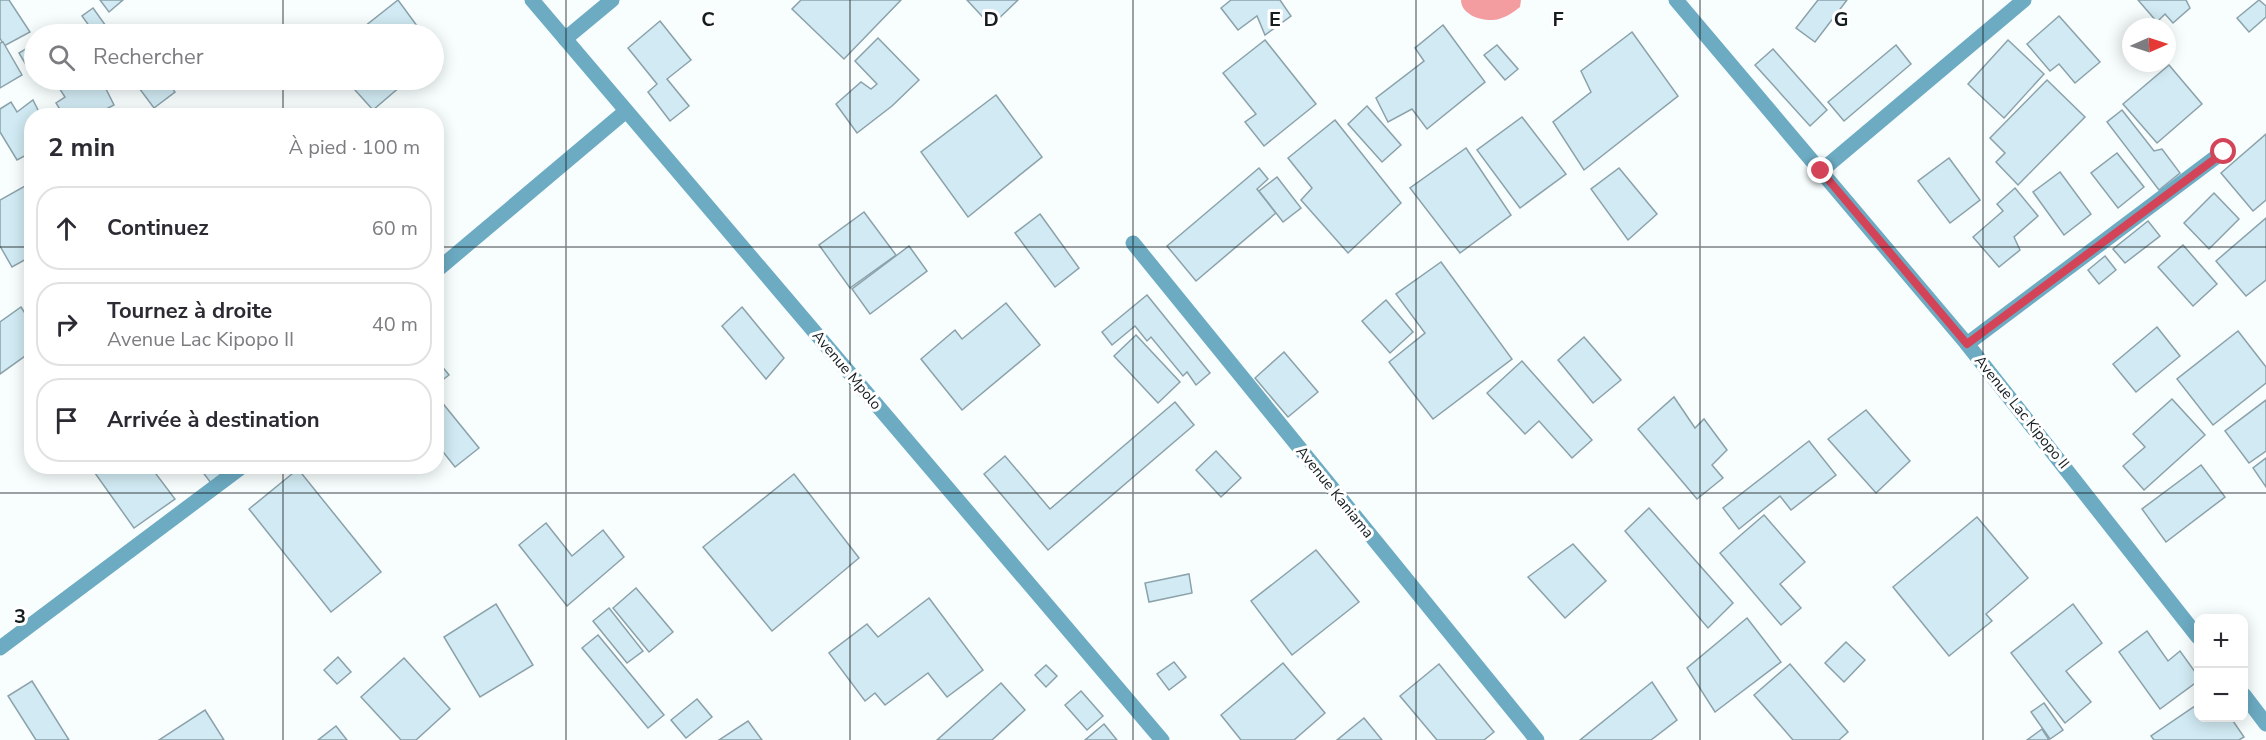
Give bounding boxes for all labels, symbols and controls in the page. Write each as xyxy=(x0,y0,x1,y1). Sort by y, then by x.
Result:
text: C xyxy=(701,6,715,33)
text: D xyxy=(983,6,999,33)
text: E xyxy=(1269,6,1281,33)
text: F xyxy=(1552,6,1564,33)
text: G xyxy=(1834,6,1848,33)
north arrow xyxy=(2122,18,2176,72)
search box xyxy=(24,24,444,90)
icon: search xyxy=(45,41,78,74)
text: Rechercher xyxy=(93,42,204,72)
text: 2 min xyxy=(48,130,115,165)
text: À pied · 100 m xyxy=(289,134,420,161)
route start xyxy=(2210,138,2236,164)
route end xyxy=(1807,157,1833,183)
icon: ahead xyxy=(50,212,83,245)
text: Continuez xyxy=(107,213,209,243)
text: 60 m xyxy=(372,215,418,242)
text: Tournez à droite xyxy=(107,296,272,326)
icon: right xyxy=(50,308,83,341)
text: 40 m xyxy=(372,311,418,338)
text: Avenue Lac Kipopo II xyxy=(107,326,294,353)
street label: Avenue Mpolo xyxy=(808,326,886,414)
street label: Avenue Lac Kipopo II xyxy=(1970,351,2074,473)
icon: arrive xyxy=(50,404,83,437)
text: Arrivée à destination xyxy=(107,405,320,435)
street label: Avenue Kaniama xyxy=(1292,442,1378,542)
text: 3 xyxy=(14,603,26,630)
map controls xyxy=(2194,614,2248,722)
button: + xyxy=(2194,614,2248,668)
button: − xyxy=(2194,668,2248,722)

